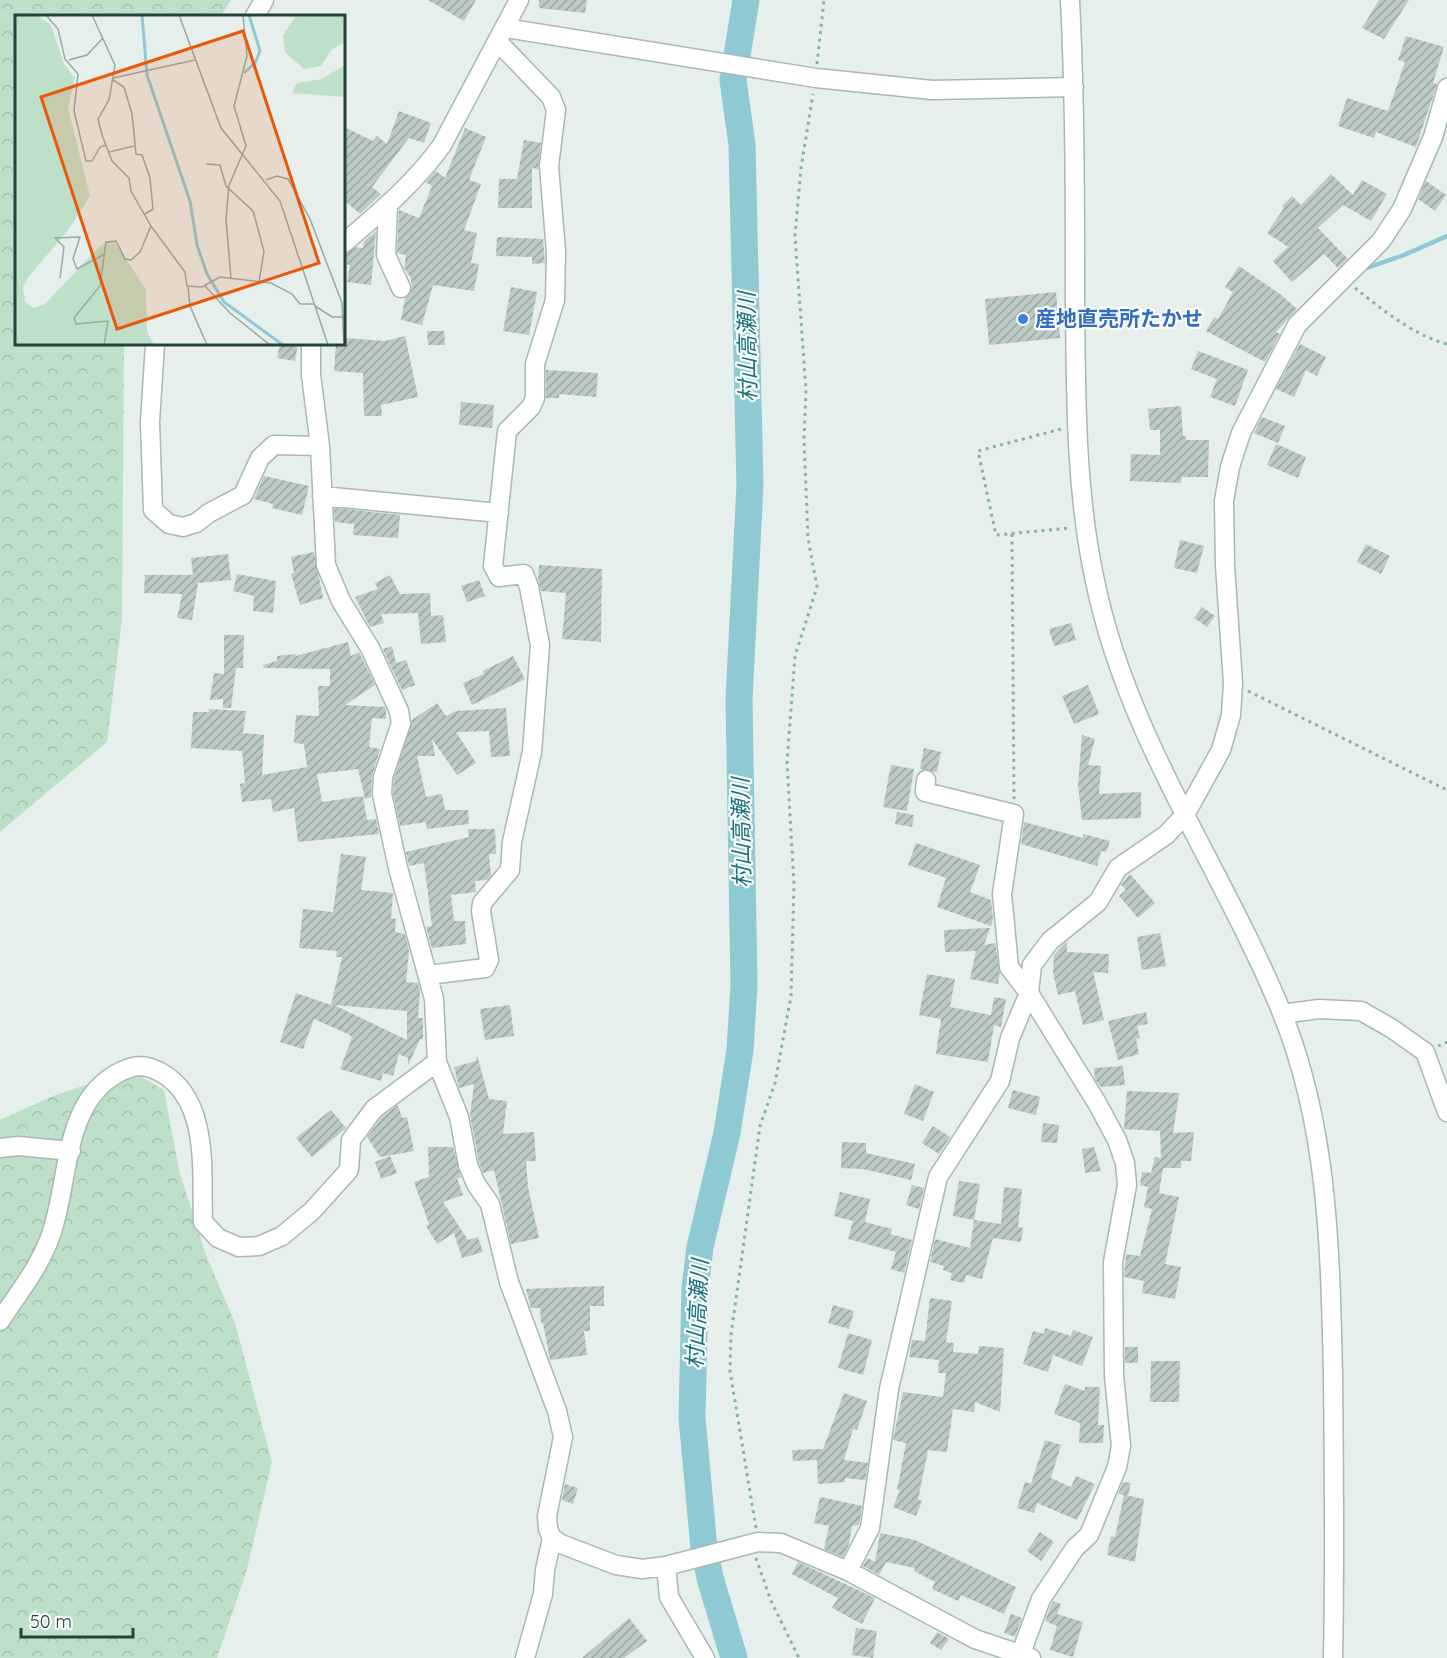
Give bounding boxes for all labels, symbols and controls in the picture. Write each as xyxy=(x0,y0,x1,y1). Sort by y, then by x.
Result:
inset map xyxy=(15,15,345,345)
water label: 村山高瀬川 xyxy=(732,290,762,402)
place label: 産地直売所たかせ xyxy=(1035,305,1203,331)
marker: 産地直売所たかせ xyxy=(1016,312,1030,326)
water label: 村山高瀬川 xyxy=(726,776,756,888)
water label: 村山高瀬川 xyxy=(680,1256,714,1370)
scale bar xyxy=(21,1601,134,1639)
text: 50 m xyxy=(30,1610,72,1633)

